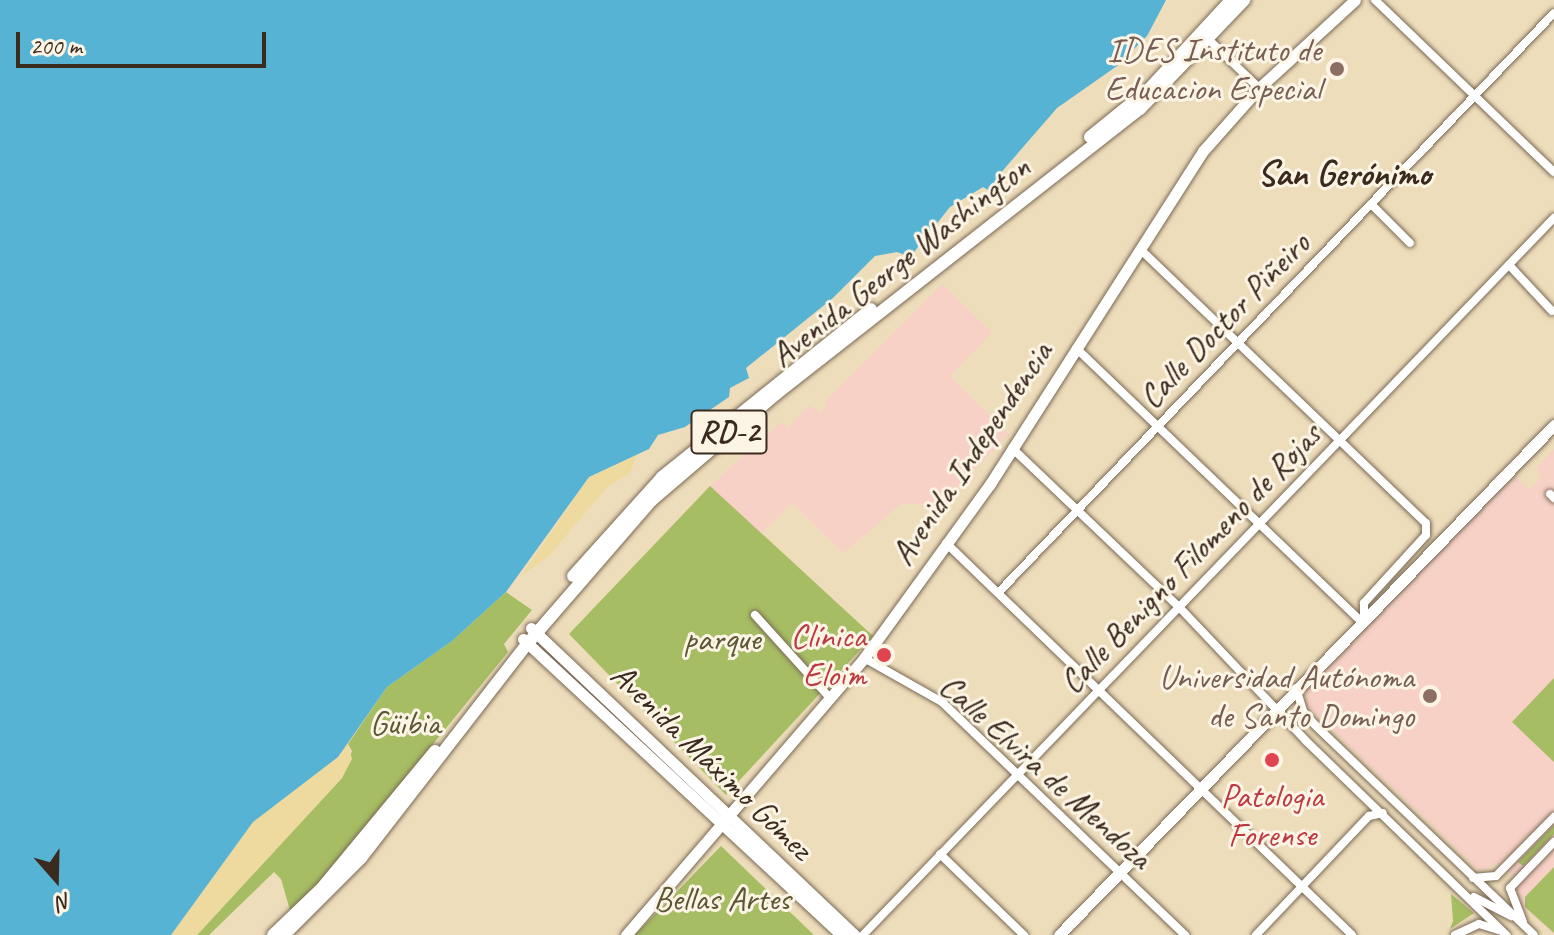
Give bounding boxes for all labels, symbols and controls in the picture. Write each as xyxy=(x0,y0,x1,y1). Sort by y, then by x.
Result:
scale bar xyxy=(20,16,270,66)
place label: IDES Instituto de Educacion Especial xyxy=(1105,29,1321,108)
text: 200 m xyxy=(30,31,82,61)
marker: IDES Instituto de Educacion Especial xyxy=(1328,60,1346,78)
street label: Avenida George Washington xyxy=(762,147,1038,375)
district label: San Gerónimo xyxy=(1258,152,1430,196)
street label: Calle Doctor Piñeiro xyxy=(1130,224,1318,416)
street label: Avenida Independencia xyxy=(881,334,1061,572)
road number: RD-2 xyxy=(689,404,769,460)
street label: Calle Benigno Filomeno de Rojas xyxy=(1050,414,1330,702)
place label: Clínica Eloim xyxy=(790,615,866,694)
park label: parque xyxy=(684,619,760,659)
marker: Clínica Eloim xyxy=(873,644,895,666)
street label: Avenida Máximo Gómez xyxy=(603,654,821,868)
place label: Universidad Autónoma de Santo Domingo xyxy=(1159,656,1414,736)
street label: Calle Elvira de Mendoza xyxy=(932,665,1160,877)
marker: Universidad Autónoma de Santo Domingo xyxy=(1421,687,1439,705)
park label: Güibia xyxy=(370,703,440,743)
marker: Patologia Forense xyxy=(1261,749,1283,771)
place label: Patologia Forense xyxy=(1221,775,1323,854)
north arrow xyxy=(16,839,96,919)
park label: Bellas Artes xyxy=(654,879,790,919)
text: N xyxy=(53,886,75,917)

